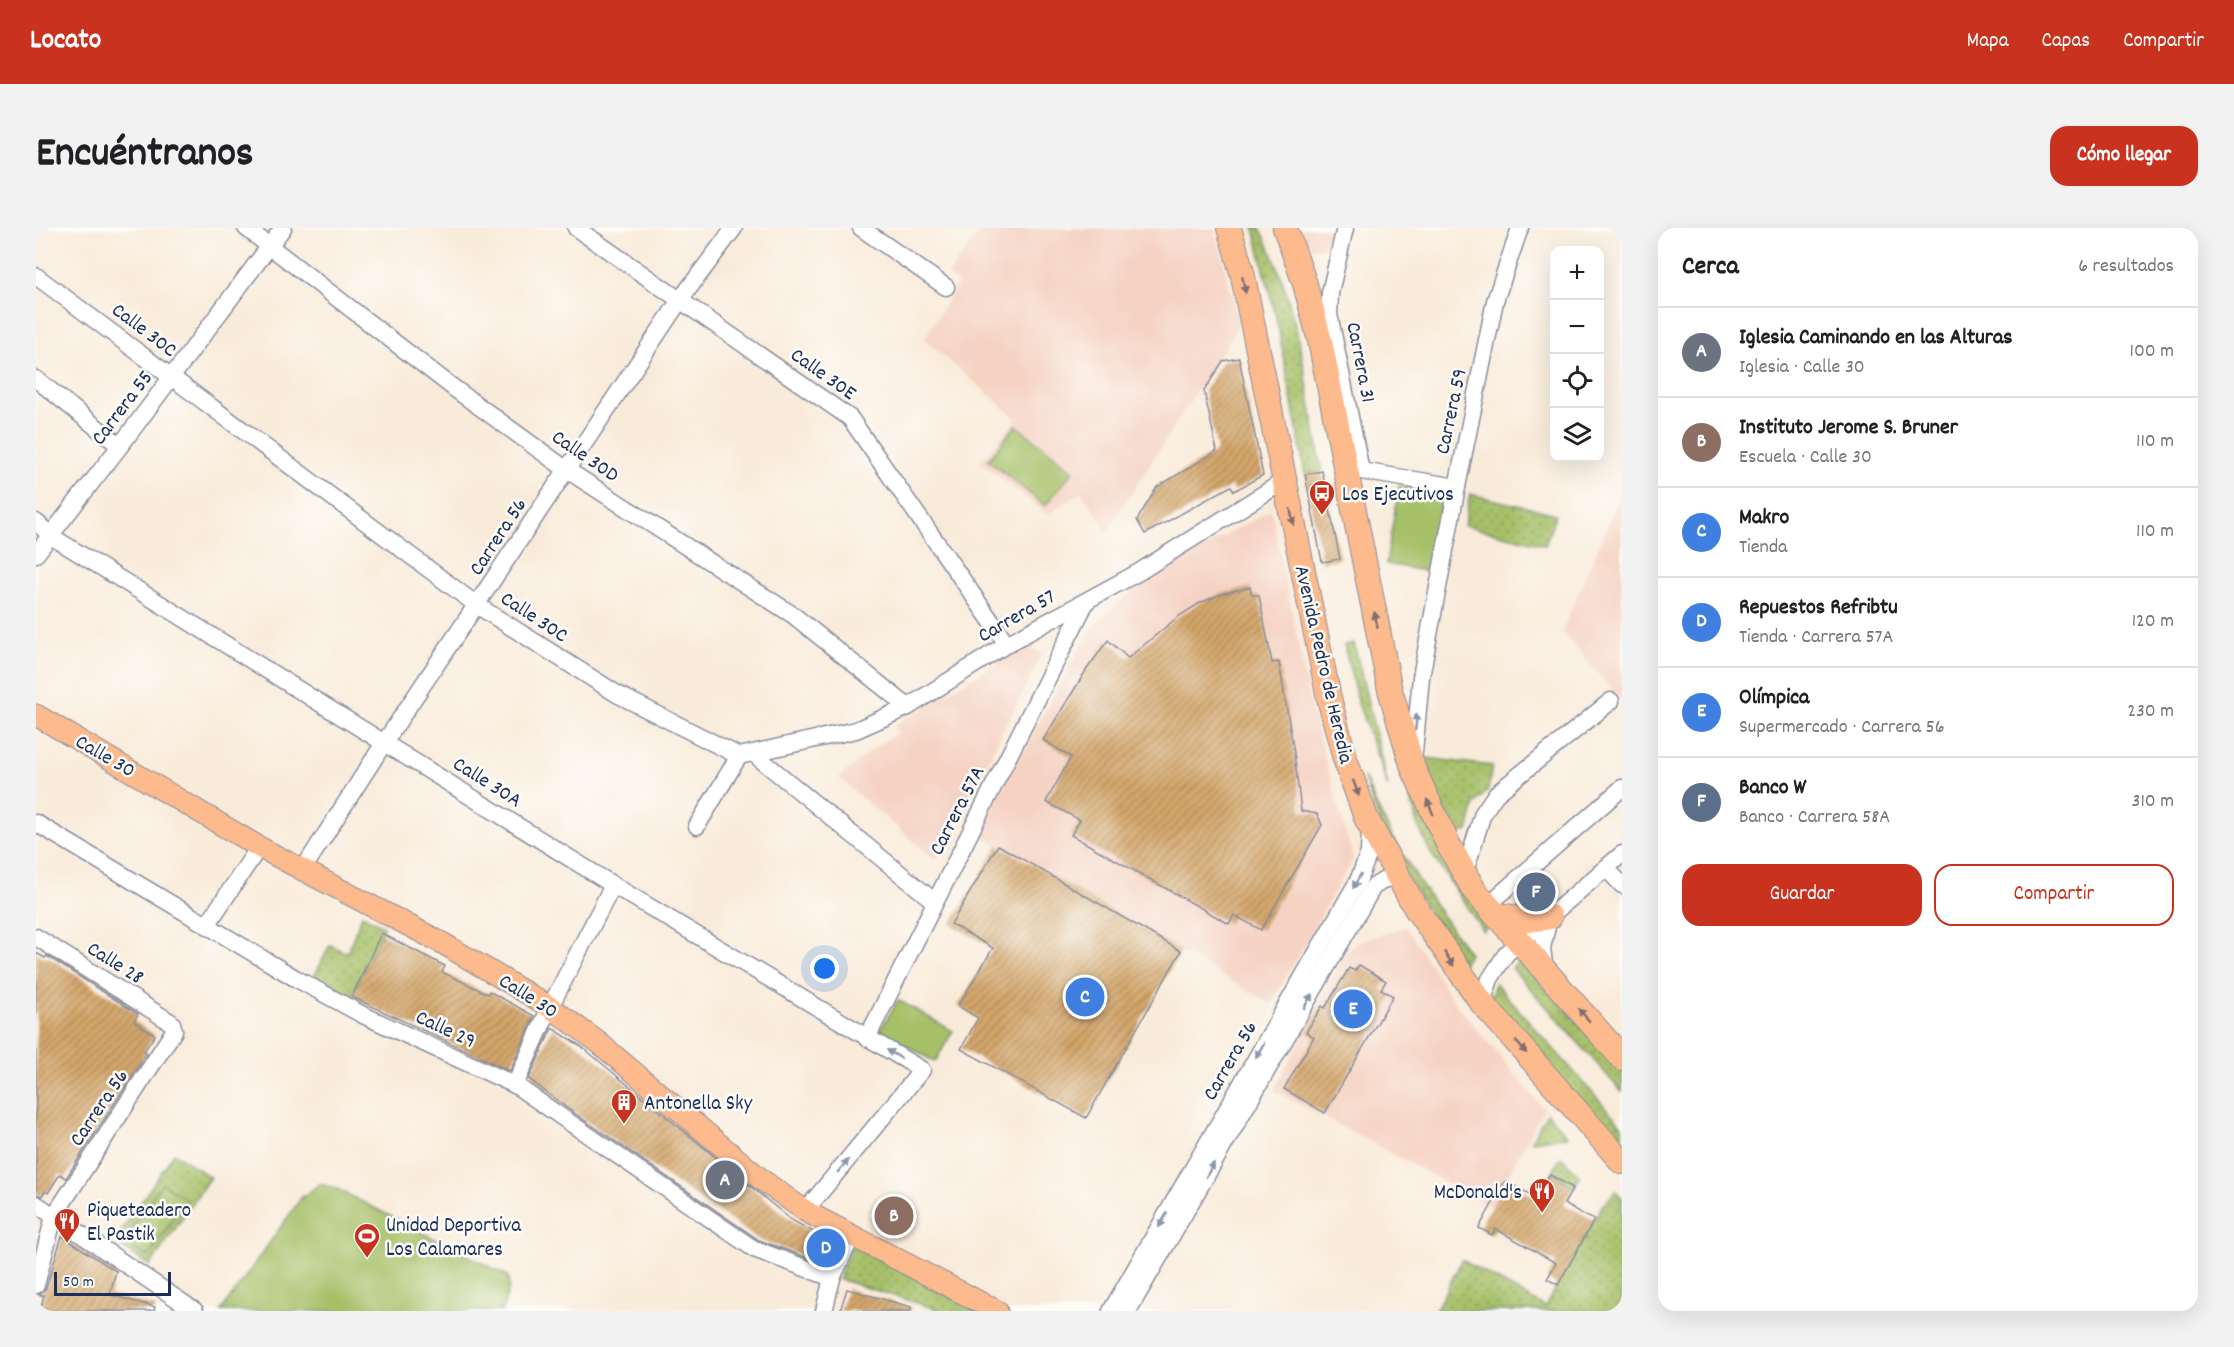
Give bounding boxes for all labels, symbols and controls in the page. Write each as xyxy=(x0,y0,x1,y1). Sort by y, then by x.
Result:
text: Locato xyxy=(30,22,101,62)
text: Mapa xyxy=(1967,27,2009,57)
text: Capas xyxy=(2042,27,2090,57)
text: Compartir xyxy=(2123,27,2204,57)
text: Encuéntranos xyxy=(36,126,254,186)
button: Cómo llegar xyxy=(2050,126,2198,186)
map controls xyxy=(1550,246,1604,462)
button: + xyxy=(1550,246,1604,300)
text: Cerca xyxy=(1682,249,1739,286)
text: 6 resultados xyxy=(2078,253,2174,281)
one-way arrow xyxy=(1240,275,1249,294)
street label: Calle 30C xyxy=(104,297,182,366)
button: − xyxy=(1550,300,1604,354)
street label: Carrera 31 xyxy=(1337,320,1382,405)
text: Iglesia Caminando en las Alturas xyxy=(1739,323,2012,354)
text: A xyxy=(1696,338,1707,366)
text: 100 m xyxy=(2130,338,2174,366)
street label: Calle 30E xyxy=(783,342,862,409)
button: locate xyxy=(1550,354,1604,408)
text: Iglesia · Calle 30 xyxy=(1739,354,1865,382)
street label: Carrera 55 xyxy=(85,365,162,453)
street label: Carrera 59 xyxy=(1429,366,1477,457)
button: layers xyxy=(1550,408,1604,462)
text: Instituto Jerome S. Bruner xyxy=(1739,413,1958,444)
street label: Calle 30D xyxy=(544,424,624,491)
text: B xyxy=(1697,428,1706,456)
text: 110 m xyxy=(2136,428,2174,456)
text: Escuela · Calle 30 xyxy=(1739,444,1872,472)
bus stop icon: Los Ejecutivos xyxy=(1307,478,1337,516)
place label: Los Ejecutivos xyxy=(1342,481,1454,511)
street label: Carrera 56 xyxy=(463,493,536,583)
text: Makro xyxy=(1739,503,1789,534)
one-way arrow xyxy=(1288,507,1297,526)
text: C xyxy=(1697,518,1706,546)
text: 110 m xyxy=(2136,518,2174,546)
text: Tienda xyxy=(1739,534,1787,562)
street label: Avenida Pedro de Heredia xyxy=(1285,563,1360,768)
street label: Carrera 57 xyxy=(973,583,1062,652)
street label: Calle 30C xyxy=(494,585,573,652)
text: Repuestos Refribtu xyxy=(1739,593,1898,624)
text: D xyxy=(1696,608,1707,636)
text: 120 m xyxy=(2132,608,2174,636)
one-way arrow xyxy=(1371,611,1380,630)
text: Tienda · Carrera 57A xyxy=(1739,624,1893,652)
text: Olímpica xyxy=(1739,683,1809,714)
text: E xyxy=(1697,698,1706,726)
text: 230 m xyxy=(2127,698,2174,726)
one-way arrow xyxy=(1411,713,1421,732)
text: Supermercado · Carrera 56 xyxy=(1739,714,1945,742)
street label: Calle 30 xyxy=(69,728,140,787)
street label: Calle 30A xyxy=(446,751,527,817)
street label: Carrera 57A xyxy=(923,761,994,861)
text: Banco W xyxy=(1739,773,1806,804)
one-way arrow xyxy=(1352,779,1362,797)
text: F xyxy=(1697,788,1706,816)
text: 310 m xyxy=(2132,788,2174,816)
one-way arrow xyxy=(1425,799,1434,816)
text: Banco · Carrera 58A xyxy=(1739,804,1890,832)
button: Guardar xyxy=(1682,864,1922,926)
button: Compartir xyxy=(1934,864,2174,926)
pin: F xyxy=(1516,870,1556,914)
one-way arrow xyxy=(1352,873,1362,890)
street label: Calle 28 xyxy=(80,935,149,994)
one-way arrow xyxy=(1443,950,1455,966)
your location xyxy=(810,954,839,983)
street label: Calle 30 xyxy=(492,968,563,1027)
pin: C xyxy=(1066,974,1104,1020)
pin: E xyxy=(1334,986,1372,1032)
one-way arrow xyxy=(1302,993,1313,1009)
street label: Calle 29 xyxy=(410,1004,480,1058)
one-way arrow xyxy=(1577,1007,1590,1023)
street label: Carrera 56 xyxy=(1197,1016,1266,1107)
one-way arrow xyxy=(1514,1039,1528,1054)
one-way arrow xyxy=(1255,1042,1265,1059)
one-way arrow xyxy=(885,1049,902,1059)
street label: Carrera 56 xyxy=(64,1064,137,1153)
building icon: Antonella Sky xyxy=(609,1087,639,1125)
place label: Antonella Sky xyxy=(644,1090,753,1120)
pin: A xyxy=(706,1158,744,1202)
one-way arrow xyxy=(836,1158,849,1174)
one-way arrow xyxy=(1205,1161,1215,1178)
restaurant icon: McDonald's xyxy=(1527,1176,1557,1214)
place label: McDonald's xyxy=(1434,1179,1522,1209)
pin: B xyxy=(874,1194,914,1238)
place label: Piqueteadero El Pastik xyxy=(87,1197,191,1251)
restaurant icon: Piqueteadero El Pastik xyxy=(52,1206,82,1244)
place label: Unidad Deportiva Los Calamares xyxy=(386,1212,522,1266)
one-way arrow xyxy=(1158,1212,1169,1228)
sports icon: Unidad Deportiva Los Calamares xyxy=(352,1221,382,1259)
pin: D xyxy=(806,1226,846,1270)
scale bar xyxy=(54,1269,171,1296)
text: 50 m xyxy=(63,1271,94,1294)

